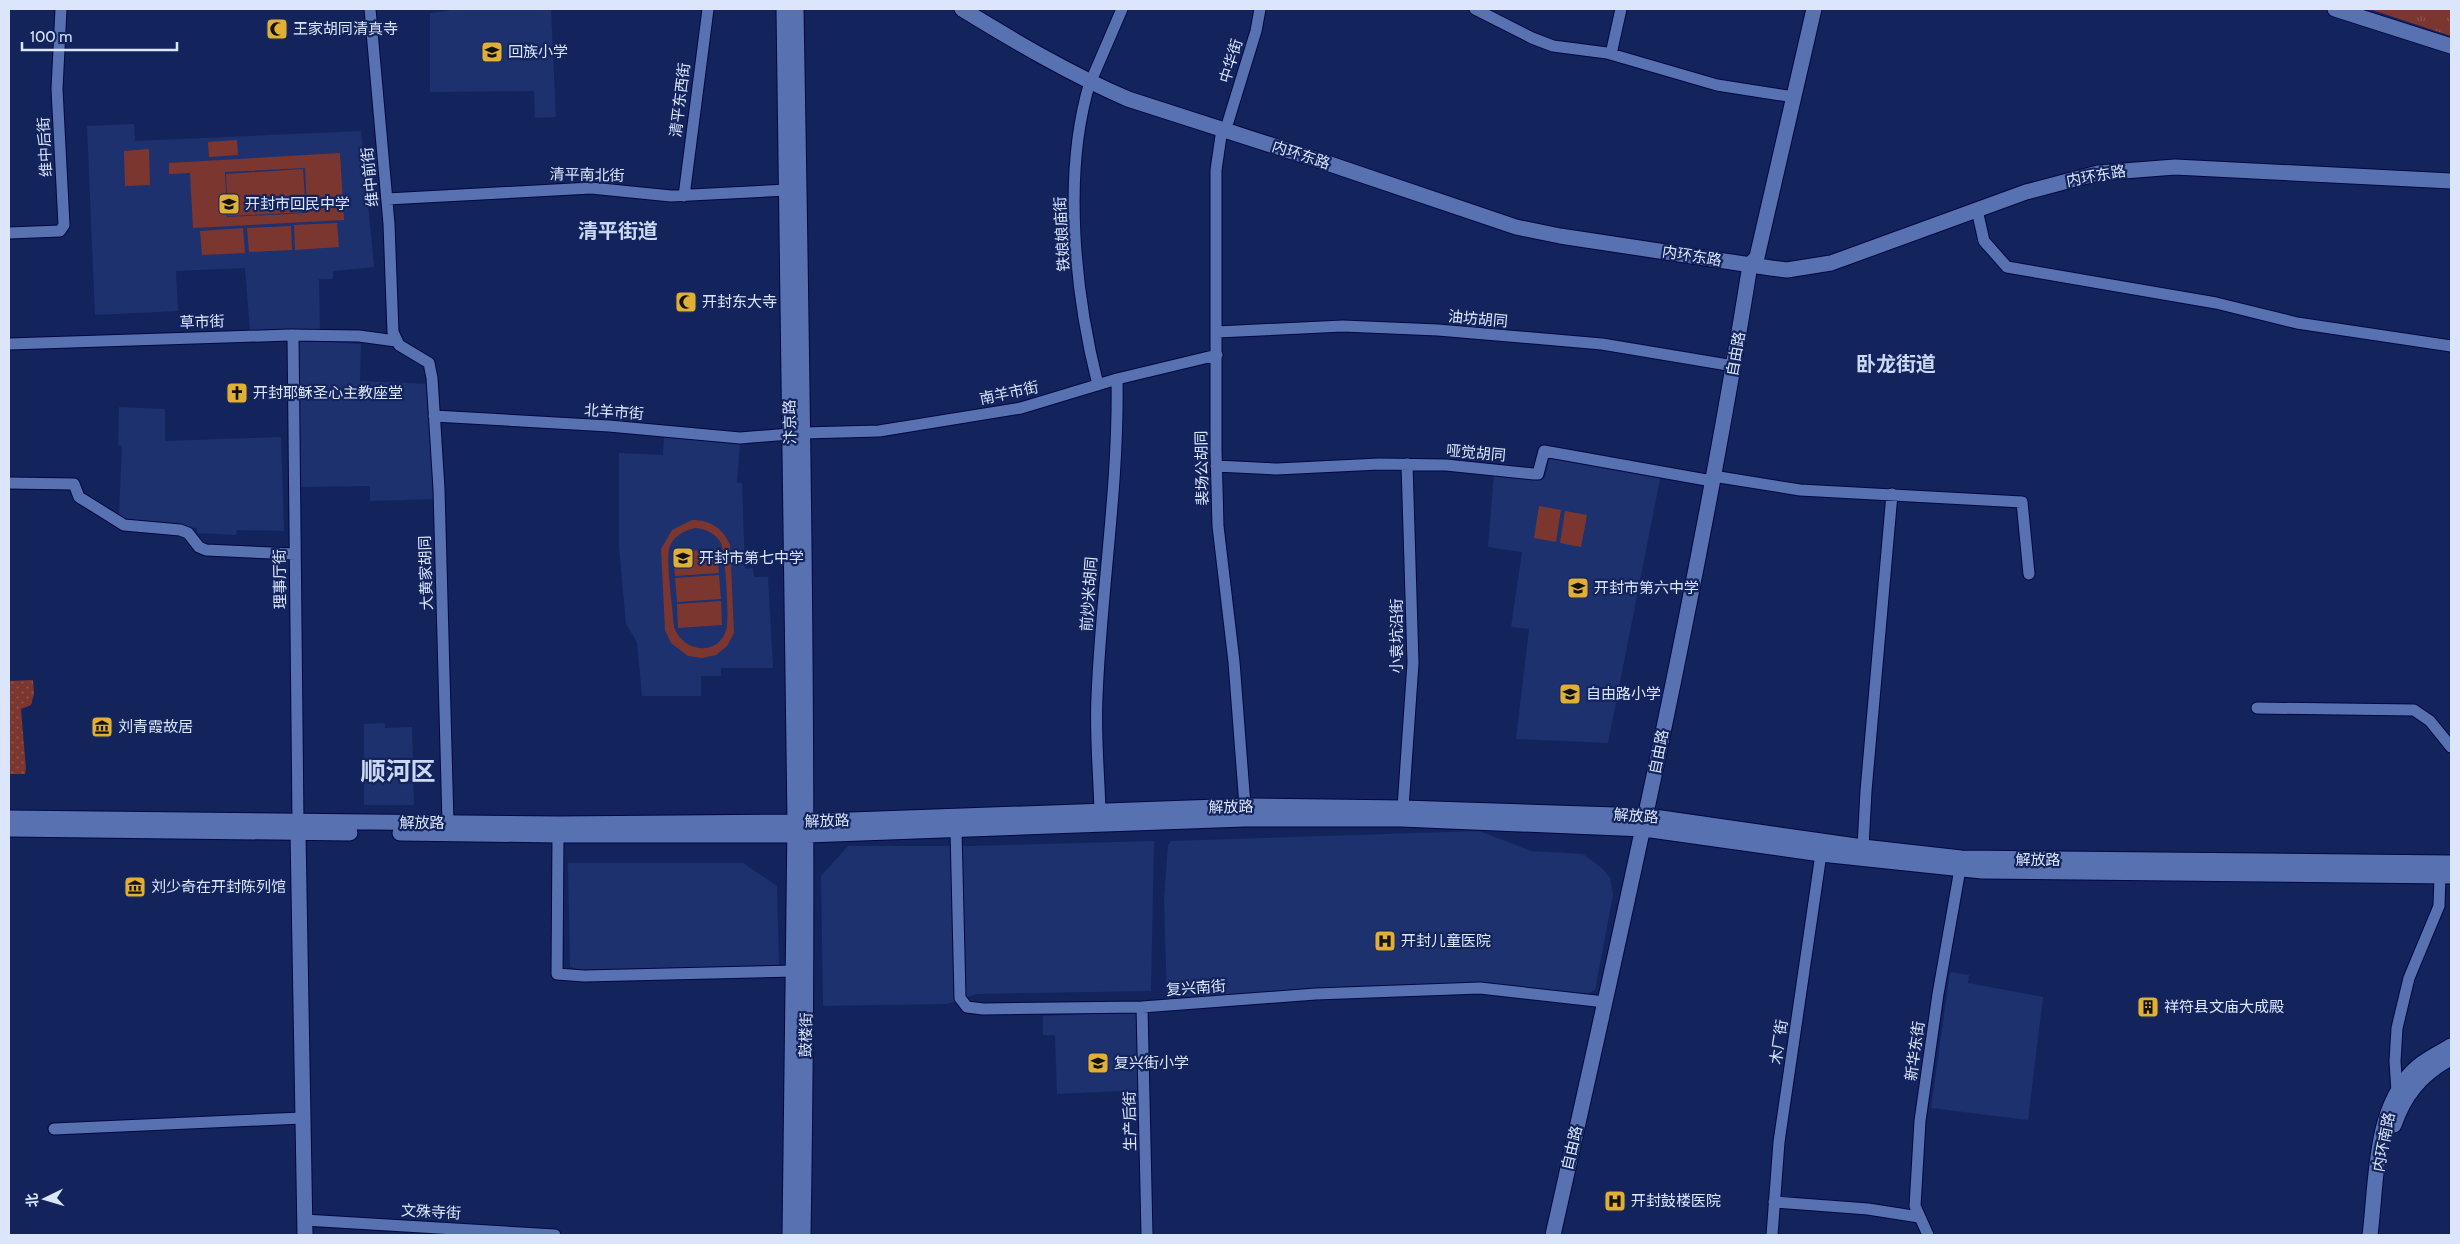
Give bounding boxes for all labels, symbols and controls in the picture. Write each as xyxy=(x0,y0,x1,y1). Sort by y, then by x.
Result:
mosque icon: 王家胡同清真寺 xyxy=(265,17,289,41)
scale bar xyxy=(22,20,178,52)
place label: 王家胡同清真寺 xyxy=(293,20,398,38)
text: 100 m xyxy=(30,28,72,46)
street label: 中华街 xyxy=(1216,37,1246,85)
school or university icon: 回族小学 xyxy=(480,40,504,64)
place label: 回族小学 xyxy=(508,43,568,61)
street label: 清平东西街 xyxy=(666,62,694,138)
street label: 维中后街 xyxy=(34,117,56,177)
street label: 内环东路 xyxy=(1270,137,1332,173)
street label: 维中前街 xyxy=(358,146,382,208)
street label: 内环东路 xyxy=(2065,162,2127,190)
street label: 清平南北街 xyxy=(549,165,625,185)
school or university icon: 开封市回民中学 xyxy=(217,192,241,216)
place label: 开封市回民中学 xyxy=(245,195,350,213)
street label: 铁娘娘庙街 xyxy=(1051,196,1073,272)
district label: 清平街道 xyxy=(578,219,658,243)
street label: 内环东路 xyxy=(1661,242,1723,270)
mosque icon: 开封东大寺 xyxy=(674,290,698,314)
place label: 开封东大寺 xyxy=(702,293,777,311)
street label: 油坊胡同 xyxy=(1447,307,1509,331)
street label: 草市街 xyxy=(179,312,225,332)
street label: 自由路 xyxy=(1723,330,1749,378)
district label: 卧龙街道 xyxy=(1856,352,1936,376)
street label: 南羊市街 xyxy=(978,378,1040,408)
church icon: 开封耶稣圣心主教座堂 xyxy=(225,381,249,405)
place label: 开封耶稣圣心主教座堂 xyxy=(253,384,403,402)
street label: 汴京路 xyxy=(781,399,799,445)
street label: 北羊市街 xyxy=(583,401,645,423)
street label: 裴场公胡同 xyxy=(1192,430,1212,506)
street label: 哑觉胡同 xyxy=(1445,441,1507,465)
street label: 大黄家胡同 xyxy=(416,535,436,611)
school or university icon: 开封市第七中学 xyxy=(671,546,695,570)
street label: 理事厅街 xyxy=(270,549,290,609)
place label: 开封市第七中学 xyxy=(699,549,804,567)
street label: 前炒米胡同 xyxy=(1077,556,1101,632)
school or university icon: 开封市第六中学 xyxy=(1566,576,1590,600)
place label: 开封市第六中学 xyxy=(1594,579,1699,597)
street label: 小袁坑沿街 xyxy=(1388,598,1406,674)
school or university icon: 自由路小学 xyxy=(1558,682,1582,706)
place label: 自由路小学 xyxy=(1586,685,1661,703)
museum icon: 刘青霞故居 xyxy=(90,715,114,739)
place label: 刘青霞故居 xyxy=(118,718,193,736)
street label: 自由路 xyxy=(1646,728,1672,776)
district label: 顺河区 xyxy=(360,756,436,786)
street label: 解放路 xyxy=(1208,798,1254,816)
street label: 解放路 xyxy=(1613,805,1659,827)
street label: 解放路 xyxy=(804,811,850,831)
street label: 解放路 xyxy=(399,814,445,832)
street label: 解放路 xyxy=(2015,851,2061,869)
museum icon: 刘少奇在开封陈列馆 xyxy=(123,875,147,899)
place label: 刘少奇在开封陈列馆 xyxy=(151,878,286,896)
hospital icon: 开封儿童医院 xyxy=(1373,929,1397,953)
place label: 开封儿童医院 xyxy=(1401,932,1491,950)
street label: 复兴南街 xyxy=(1165,977,1227,999)
building icon: 祥符县文庙大成殿 xyxy=(2136,995,2160,1019)
place label: 祥符县文庙大成殿 xyxy=(2164,998,2284,1016)
street label: 鼓楼街 xyxy=(797,1012,815,1058)
street label: 木厂街 xyxy=(1767,1018,1791,1066)
street label: 新华东街 xyxy=(1902,1020,1928,1082)
school or university icon: 复兴街小学 xyxy=(1086,1051,1110,1075)
place label: 复兴街小学 xyxy=(1114,1054,1189,1072)
street label: 生产后街 xyxy=(1120,1091,1140,1151)
street label: 内环南路 xyxy=(2369,1111,2399,1173)
street label: 自由路 xyxy=(1558,1124,1586,1172)
north arrow xyxy=(20,1174,70,1224)
hospital icon: 开封鼓楼医院 xyxy=(1603,1189,1627,1213)
text: 北 xyxy=(22,1192,42,1208)
place label: 开封鼓楼医院 xyxy=(1631,1192,1721,1210)
street label: 文殊寺街 xyxy=(401,1201,461,1223)

